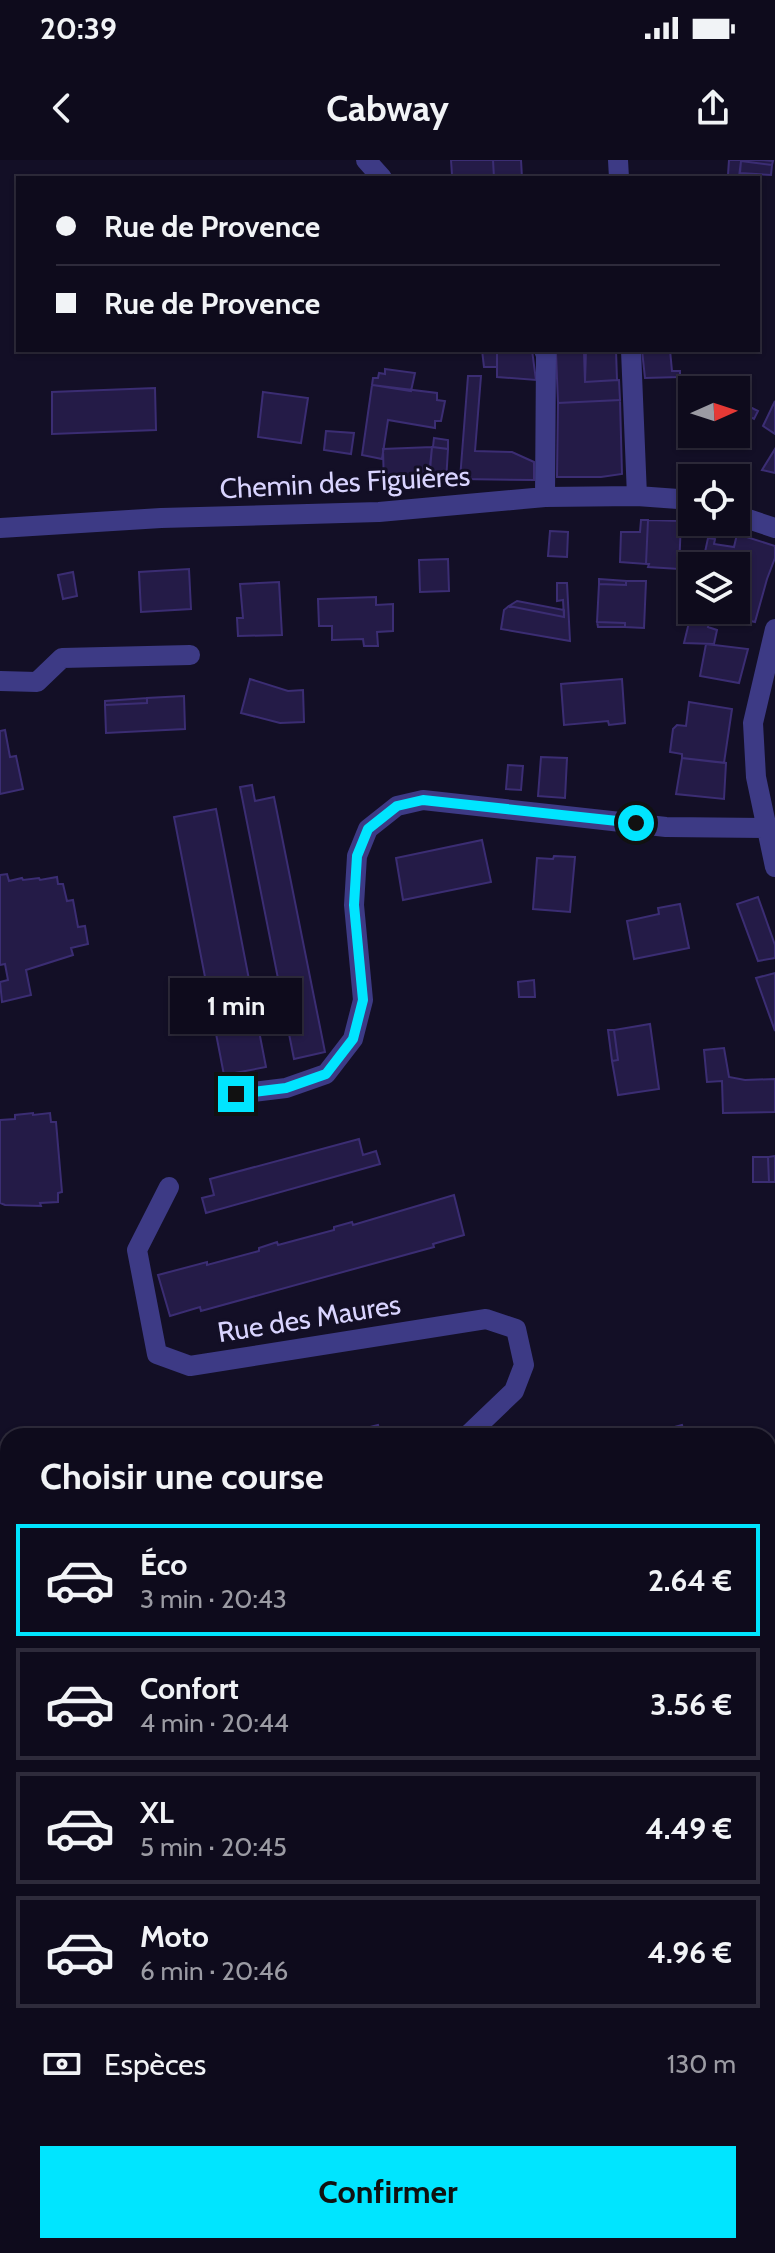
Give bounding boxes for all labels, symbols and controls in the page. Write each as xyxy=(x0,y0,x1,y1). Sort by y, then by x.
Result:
text: 20:39 xyxy=(40,10,117,47)
icon: back xyxy=(40,86,84,130)
text: Cabway xyxy=(326,86,449,130)
icon: share xyxy=(691,86,735,130)
text: Rue de Provence xyxy=(104,208,320,245)
text: Rue de Provence xyxy=(104,285,320,322)
north arrow xyxy=(678,376,750,448)
map controls xyxy=(678,376,750,624)
street label: Chemin des Figuières xyxy=(219,458,471,506)
button: locate xyxy=(678,464,750,536)
button: layers xyxy=(678,552,750,624)
route start xyxy=(618,805,654,841)
callout: 1 min xyxy=(170,978,302,1034)
text: 1 min xyxy=(207,990,265,1022)
route end xyxy=(218,1076,254,1112)
street label: Rue des Maures xyxy=(215,1287,403,1349)
text: Choisir une course xyxy=(40,1454,323,1498)
icon: car xyxy=(44,1544,116,1616)
text: Éco xyxy=(140,1546,187,1583)
text: 2.64 € xyxy=(648,1562,732,1599)
text: 3 min · 20:43 xyxy=(140,1583,287,1615)
icon: car xyxy=(44,1668,116,1740)
text: Confort xyxy=(140,1670,239,1707)
text: 3.56 € xyxy=(650,1686,732,1723)
text: 4 min · 20:44 xyxy=(140,1707,289,1739)
icon: car xyxy=(44,1792,116,1864)
text: XL xyxy=(140,1794,174,1831)
text: 4.49 € xyxy=(645,1810,732,1847)
text: 5 min · 20:45 xyxy=(140,1831,287,1863)
icon: car xyxy=(44,1916,116,1988)
text: Moto xyxy=(140,1918,209,1955)
text: 4.96 € xyxy=(647,1934,732,1971)
text: 6 min · 20:46 xyxy=(140,1955,288,1987)
icon: cash xyxy=(40,2042,84,2086)
text: Espèces xyxy=(104,2046,206,2083)
text: 130 m xyxy=(667,2048,736,2080)
button: Confirmer xyxy=(40,2146,736,2238)

